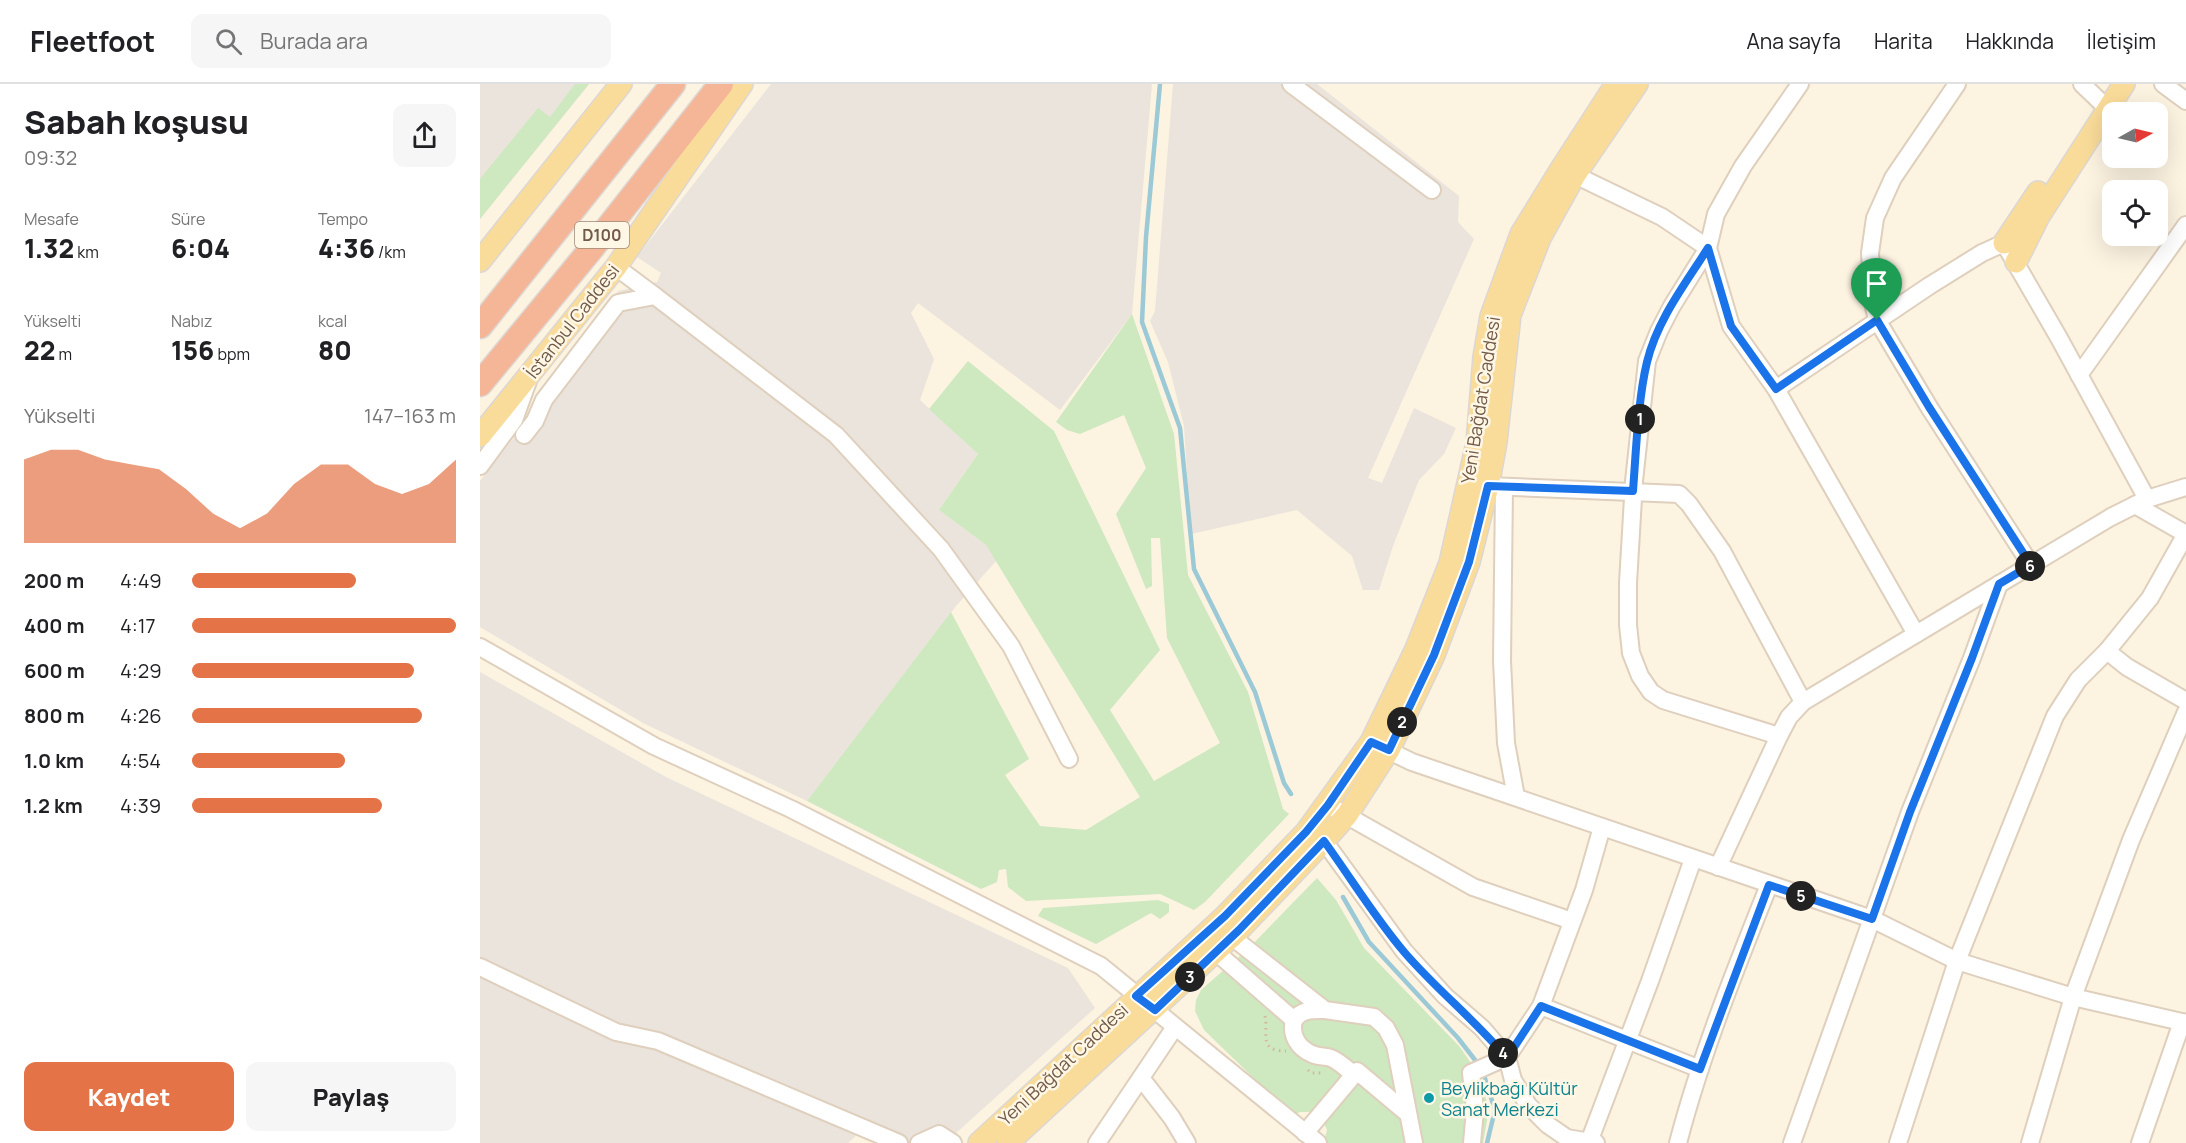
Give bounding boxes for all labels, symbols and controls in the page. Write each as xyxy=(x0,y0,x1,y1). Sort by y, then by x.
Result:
search box xyxy=(191,14,611,68)
text: Fleetfoot xyxy=(30,22,155,60)
icon: search xyxy=(212,25,245,58)
text: Burada ara xyxy=(260,26,368,56)
text: Ana sayfa xyxy=(1747,27,1841,55)
text: Harita xyxy=(1874,27,1933,55)
text: Hakkında xyxy=(1966,27,2054,55)
text: İletişim xyxy=(2087,27,2156,55)
text: Sabah koşusu xyxy=(24,99,249,144)
north arrow xyxy=(2102,102,2168,168)
map controls xyxy=(2102,102,2168,246)
button: share xyxy=(393,104,456,167)
text: 09:32 xyxy=(24,144,77,171)
button: locate xyxy=(2102,180,2168,246)
text: Mesafe xyxy=(24,208,79,230)
text: Süre xyxy=(171,208,205,230)
text: Tempo xyxy=(318,208,368,230)
road number: D100 xyxy=(575,222,629,248)
text: 1.32 xyxy=(24,230,74,266)
text: 6:04 xyxy=(171,230,230,266)
text: 4:36 xyxy=(318,230,375,266)
text: km xyxy=(74,241,99,263)
text: /km xyxy=(375,241,406,263)
pin xyxy=(1851,258,1902,320)
street label: İstanbul Caddesi xyxy=(520,259,624,383)
icon: arrive xyxy=(1860,267,1893,300)
text: Yükselti xyxy=(24,310,81,332)
text: Nabız xyxy=(171,310,213,332)
text: kcal xyxy=(318,310,347,332)
street label: Yeni Bağdat Caddesi xyxy=(1455,315,1505,485)
text: 22 xyxy=(24,332,55,368)
text: 156 xyxy=(171,332,214,368)
text: 80 xyxy=(318,332,352,368)
text: m xyxy=(55,343,72,365)
text: bpm xyxy=(214,343,250,365)
text: Yükselti xyxy=(24,402,95,429)
text: 147–163 m xyxy=(364,402,456,429)
pin: 1 xyxy=(1625,404,1655,434)
text: 1 xyxy=(1636,408,1644,430)
pin: 6 xyxy=(2015,551,2045,581)
text: 6 xyxy=(2025,555,2035,577)
text: 200 m xyxy=(24,567,84,594)
text: 4:49 xyxy=(120,567,162,594)
text: 400 m xyxy=(24,612,84,639)
text: 4:17 xyxy=(120,612,156,639)
text: 600 m xyxy=(24,657,85,684)
text: 4:29 xyxy=(120,657,162,684)
text: 800 m xyxy=(24,702,85,729)
text: 4:26 xyxy=(120,702,162,729)
pin: 2 xyxy=(1387,707,1417,737)
text: 2 xyxy=(1397,711,1407,733)
text: 1.0 km xyxy=(24,747,84,774)
text: 4:54 xyxy=(120,747,161,774)
text: 1.2 km xyxy=(24,792,83,819)
text: 4:39 xyxy=(120,792,161,819)
pin: 5 xyxy=(1786,881,1816,911)
text: 5 xyxy=(1796,885,1806,907)
pin: 3 xyxy=(1175,962,1205,992)
text: 3 xyxy=(1185,966,1195,988)
street label: Yeni Bağdat Caddesi xyxy=(993,998,1133,1130)
pin: 4 xyxy=(1488,1038,1518,1068)
text: 4 xyxy=(1498,1042,1508,1064)
button: Kaydet xyxy=(24,1062,234,1131)
button: Paylaş xyxy=(246,1062,456,1131)
place label: Beylikbağı Kültür Sanat Merkezi xyxy=(1441,1076,1578,1121)
marker: Beylikbağı Kültür Sanat Merkezi xyxy=(1422,1091,1436,1105)

